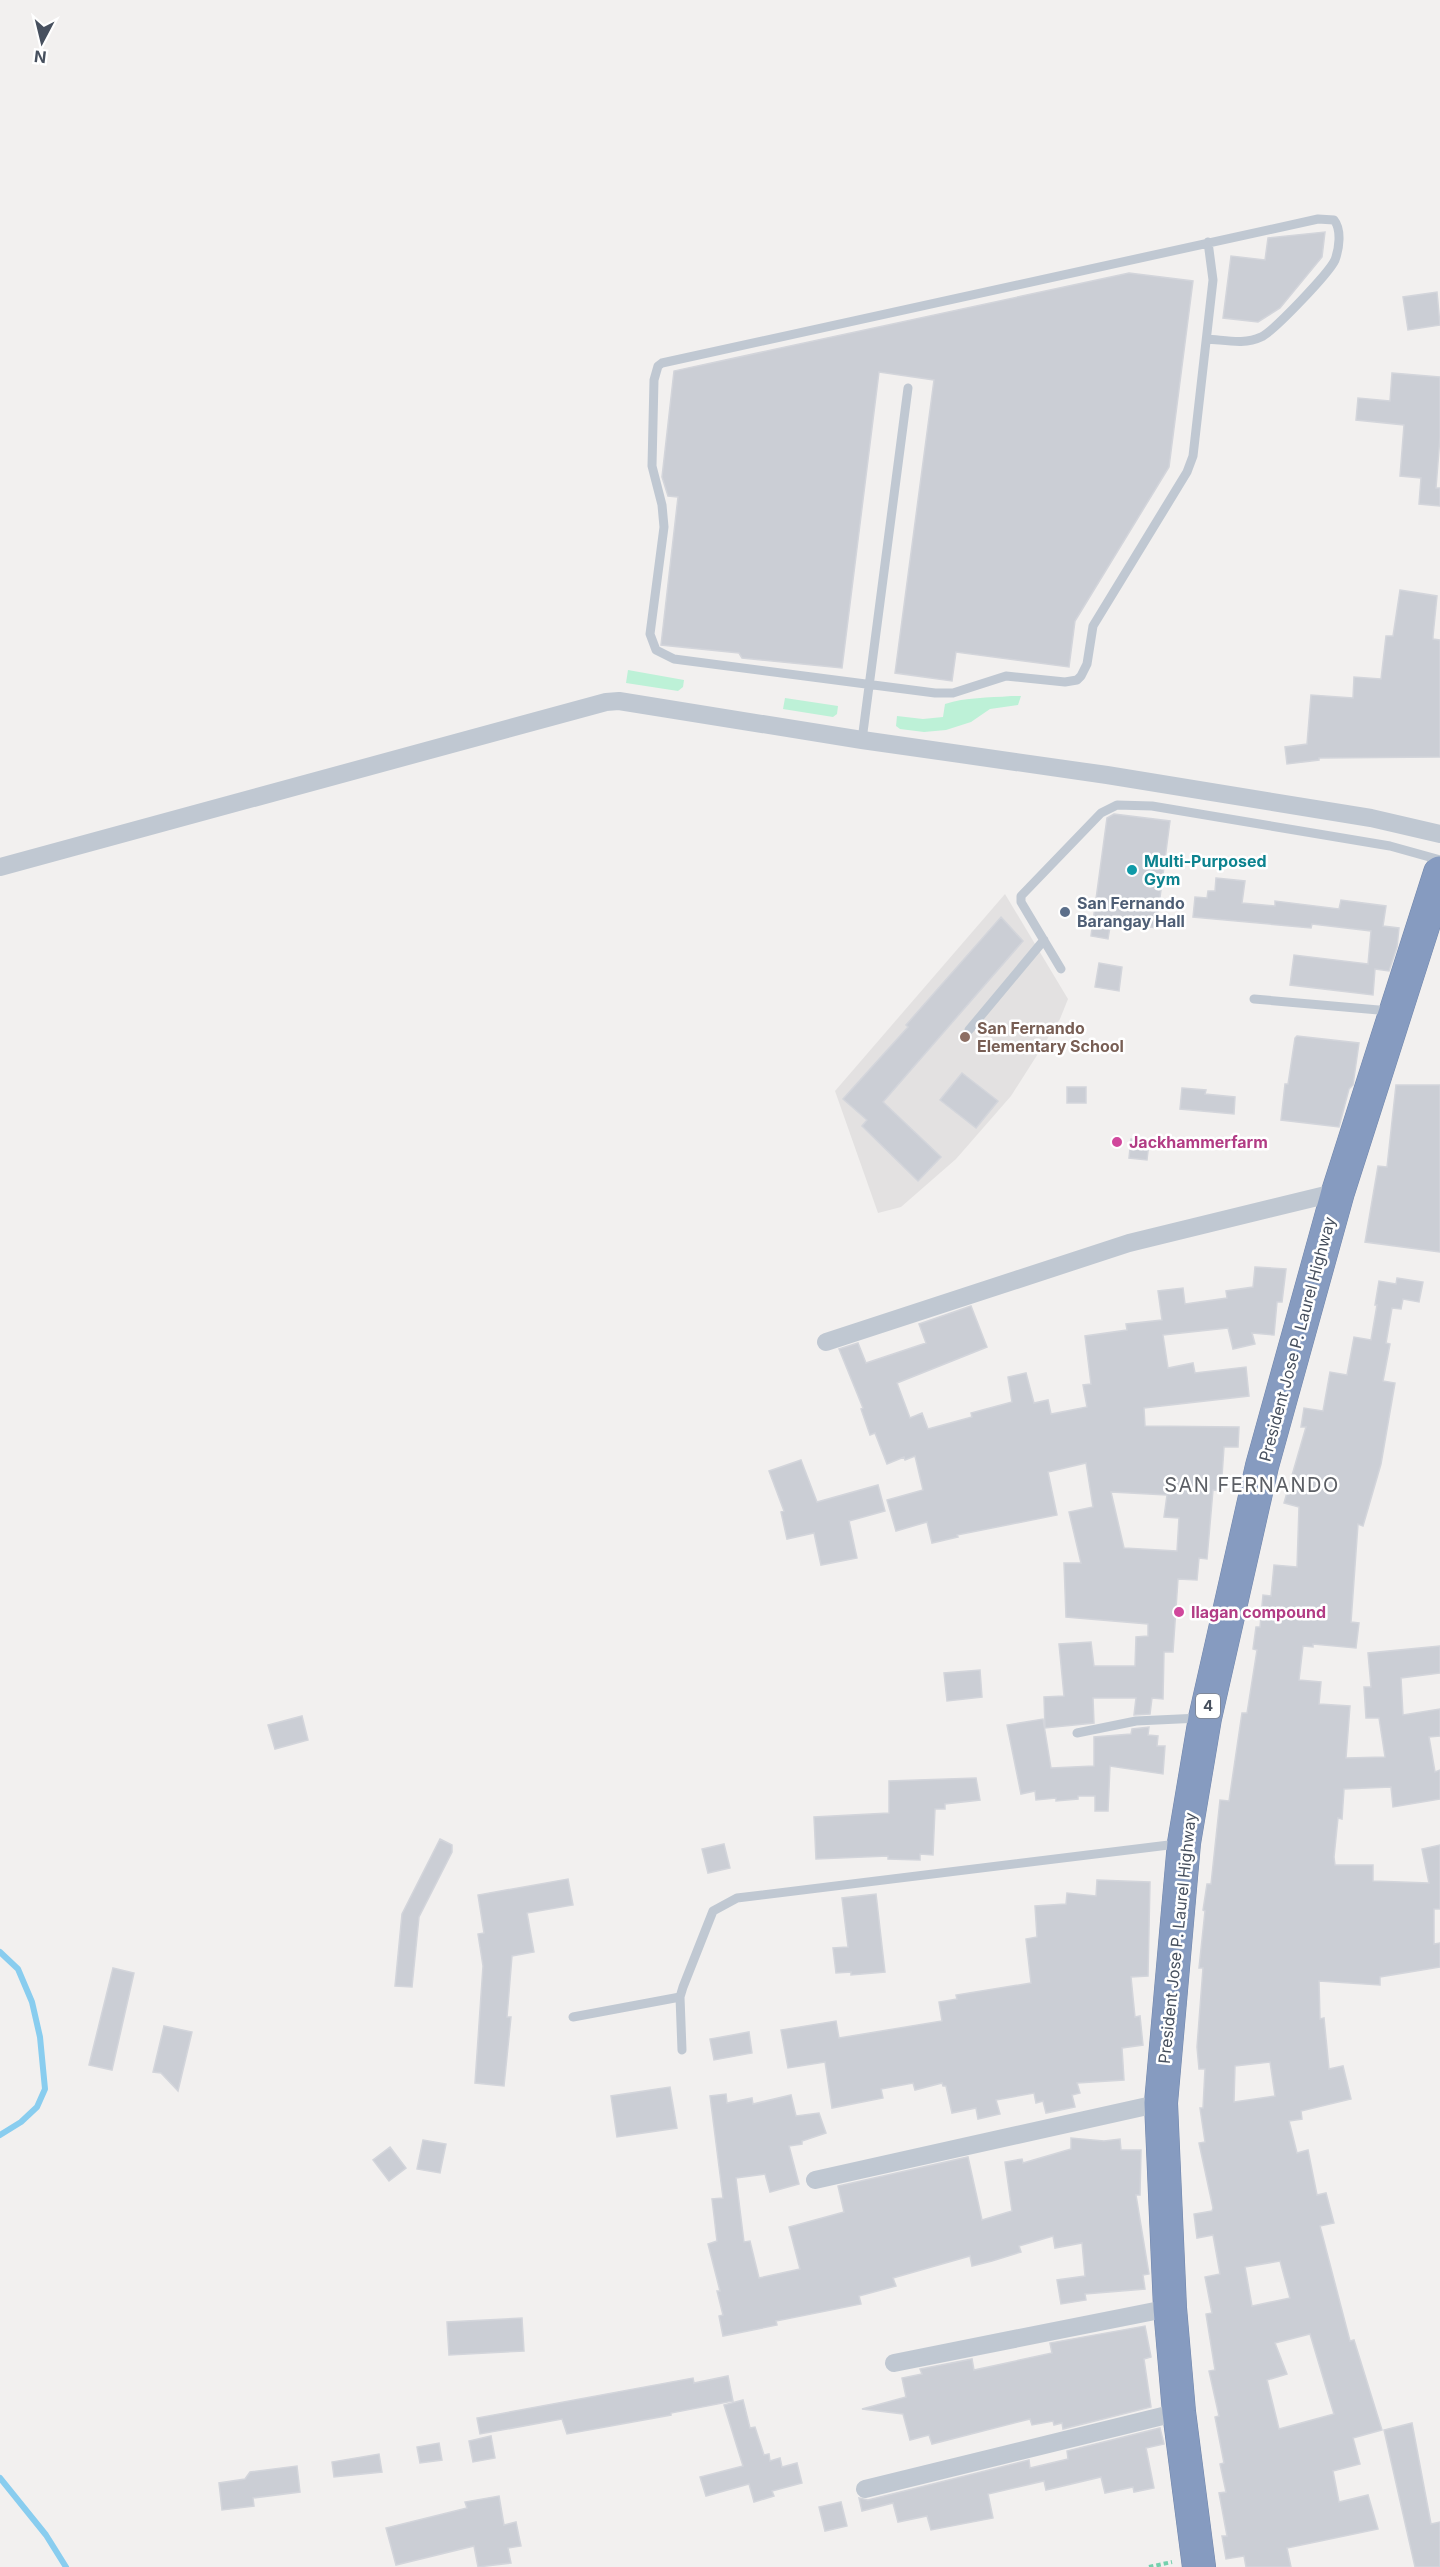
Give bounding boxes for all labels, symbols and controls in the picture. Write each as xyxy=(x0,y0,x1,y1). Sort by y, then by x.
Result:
north arrow xyxy=(12,12,72,72)
text: N xyxy=(33,46,47,68)
place label: Multi-Purposed Gym xyxy=(1144,851,1267,889)
marker: Multi-Purposed Gym xyxy=(1125,863,1139,877)
place label: San Fernando Barangay Hall xyxy=(1077,893,1185,931)
marker: San Fernando Barangay Hall xyxy=(1058,905,1072,919)
place label: San Fernando Elementary School xyxy=(977,1018,1124,1056)
marker: San Fernando Elementary School xyxy=(958,1030,972,1044)
place label: Jackhammerfarm xyxy=(1129,1132,1268,1152)
marker: Jackhammerfarm xyxy=(1110,1135,1124,1149)
street label: President Jose P. Laurel Highway xyxy=(1255,1214,1339,1464)
district label: SAN FERNANDO xyxy=(1164,1473,1340,1497)
place label: Ilagan compound xyxy=(1191,1602,1326,1622)
marker: Ilagan compound xyxy=(1172,1605,1186,1619)
road number: 4 xyxy=(1196,1694,1220,1718)
street label: President Jose P. Laurel Highway xyxy=(1154,1811,1200,2065)

